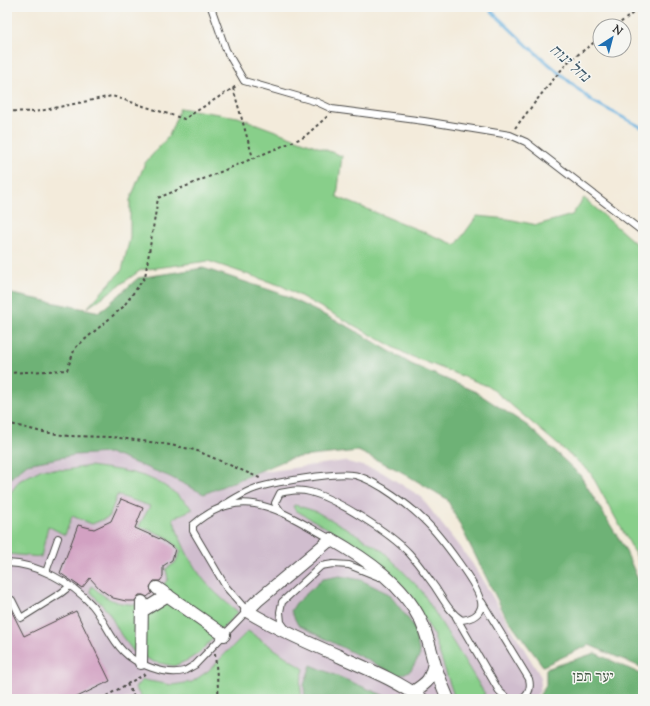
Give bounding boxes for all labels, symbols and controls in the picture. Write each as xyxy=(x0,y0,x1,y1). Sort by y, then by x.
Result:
north arrow xyxy=(592,18,632,58)
text: N xyxy=(608,21,626,40)
water label: נחל ינוח xyxy=(543,39,596,90)
park label: יער תפן xyxy=(572,667,614,688)

